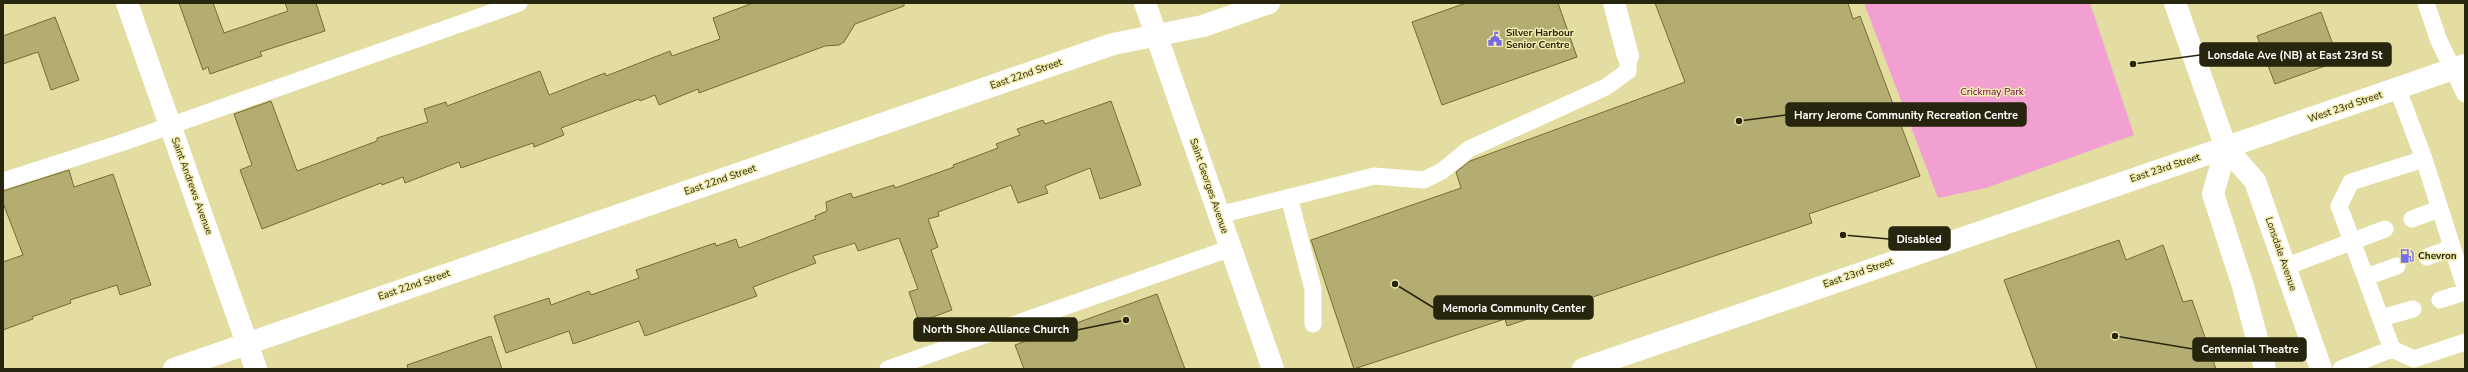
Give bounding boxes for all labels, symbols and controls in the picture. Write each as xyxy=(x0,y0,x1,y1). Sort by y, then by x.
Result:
place label: Silver Harbour Senior Centre xyxy=(1506,26,1574,52)
public building icon: Silver Harbour Senior Centre xyxy=(1487,31,1503,47)
callout: Lonsdale Ave (NB) at East 23rd St xyxy=(2200,43,2391,66)
text: Lonsdale Ave (NB) at East 23rd St xyxy=(2208,48,2383,63)
street label: East 22nd Street xyxy=(988,55,1064,93)
park label: Crickmay Park xyxy=(1960,85,2025,99)
street label: West 23rd Street xyxy=(2306,88,2385,126)
callout: Harry Jerome Community Recreation Centre xyxy=(1786,103,2026,126)
text: Harry Jerome Community Recreation Centre xyxy=(1794,108,2018,123)
street label: Saint Andrews Avenue xyxy=(168,135,216,237)
street label: Saint Georges Avenue xyxy=(1186,137,1232,235)
street label: East 23rd Street xyxy=(2128,150,2202,186)
street label: East 22nd Street xyxy=(682,161,758,199)
street label: Lonsdale Avenue xyxy=(2262,215,2300,293)
callout: Disabled xyxy=(1889,227,1950,250)
text: Disabled xyxy=(1896,232,1942,247)
fuel station icon: Chevron xyxy=(2399,248,2415,264)
place label: Chevron xyxy=(2418,249,2457,263)
street label: East 23rd Street xyxy=(1821,254,1895,292)
street label: East 22nd Street xyxy=(376,266,452,304)
callout: Memoria Community Center xyxy=(1434,296,1593,319)
text: Memoria Community Center xyxy=(1443,301,1586,316)
callout: North Shore Alliance Church xyxy=(914,318,1077,341)
text: North Shore Alliance Church xyxy=(923,322,1069,337)
callout: Centennial Theatre xyxy=(2193,338,2306,361)
text: Centennial Theatre xyxy=(2201,342,2299,357)

